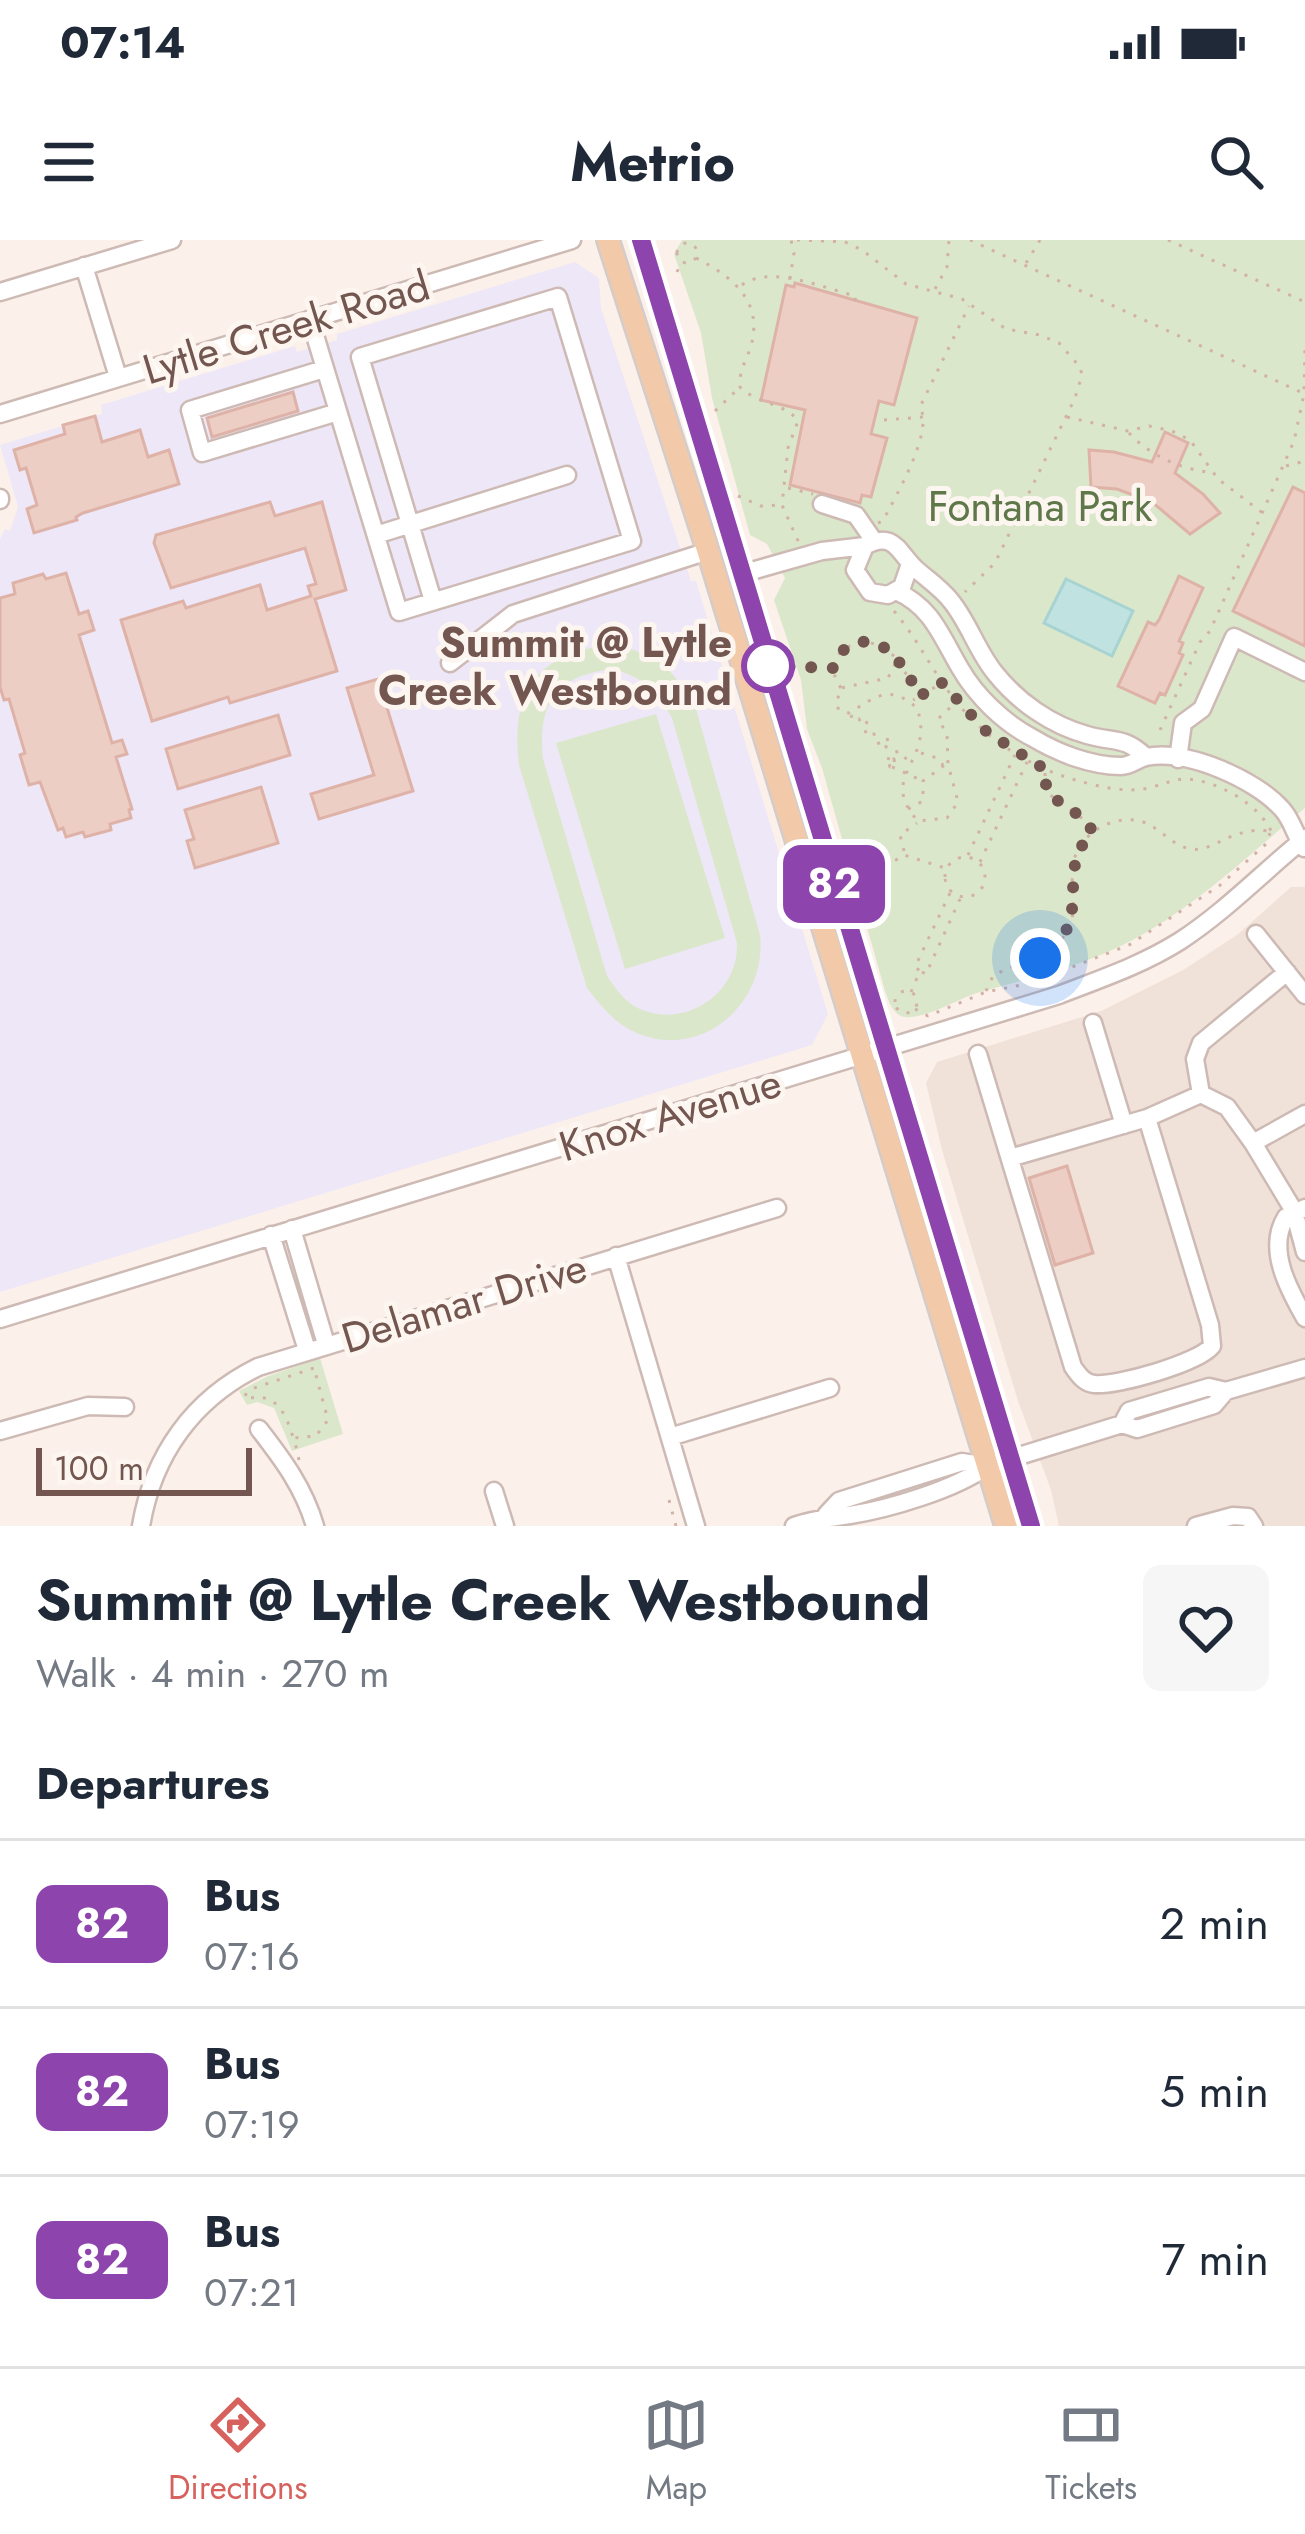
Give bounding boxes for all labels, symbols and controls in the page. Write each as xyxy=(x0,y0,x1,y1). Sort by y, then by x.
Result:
text: 07:14 xyxy=(60,10,186,75)
text: Metrio xyxy=(570,123,735,201)
icon: menu xyxy=(36,129,102,195)
icon: search xyxy=(1203,129,1269,195)
street label: Lytle Creek Road xyxy=(135,255,437,400)
park label: Fontana Park xyxy=(928,476,1153,537)
place label: Summit @ Lytle Creek Westbound xyxy=(378,612,732,721)
marker: Summit @ Lytle Creek Westbound xyxy=(743,641,793,691)
line badge: 82 xyxy=(780,845,888,923)
text: 82 xyxy=(807,853,861,914)
your location xyxy=(1010,928,1070,988)
street label: Knox Avenue xyxy=(552,1052,789,1177)
street label: Delamar Drive xyxy=(334,1236,594,1369)
scale bar xyxy=(36,1442,252,1495)
text: 100 m xyxy=(54,1445,144,1492)
text: Summit @ Lytle Creek Westbound xyxy=(36,1559,930,1641)
button: heart xyxy=(1143,1565,1269,1691)
text: Walk · 4 min · 270 m xyxy=(36,1645,389,1702)
text: Departures xyxy=(36,1751,270,1816)
text: Bus xyxy=(204,1863,280,1928)
text: 2 min xyxy=(1159,1891,1269,1956)
text: 82 xyxy=(75,1893,129,1954)
text: 07:16 xyxy=(204,1928,300,1985)
text: Bus xyxy=(204,2031,280,2096)
text: 5 min xyxy=(1160,2059,1269,2124)
text: 82 xyxy=(75,2061,129,2122)
text: 07:19 xyxy=(204,2096,300,2153)
text: Bus xyxy=(204,2199,280,2264)
text: 7 min xyxy=(1161,2227,1269,2292)
text: 82 xyxy=(75,2229,129,2290)
text: 07:21 xyxy=(204,2264,299,2321)
tab: Directions xyxy=(168,2392,308,2511)
tab: Map xyxy=(643,2392,709,2511)
tab: Tickets xyxy=(1045,2392,1137,2511)

